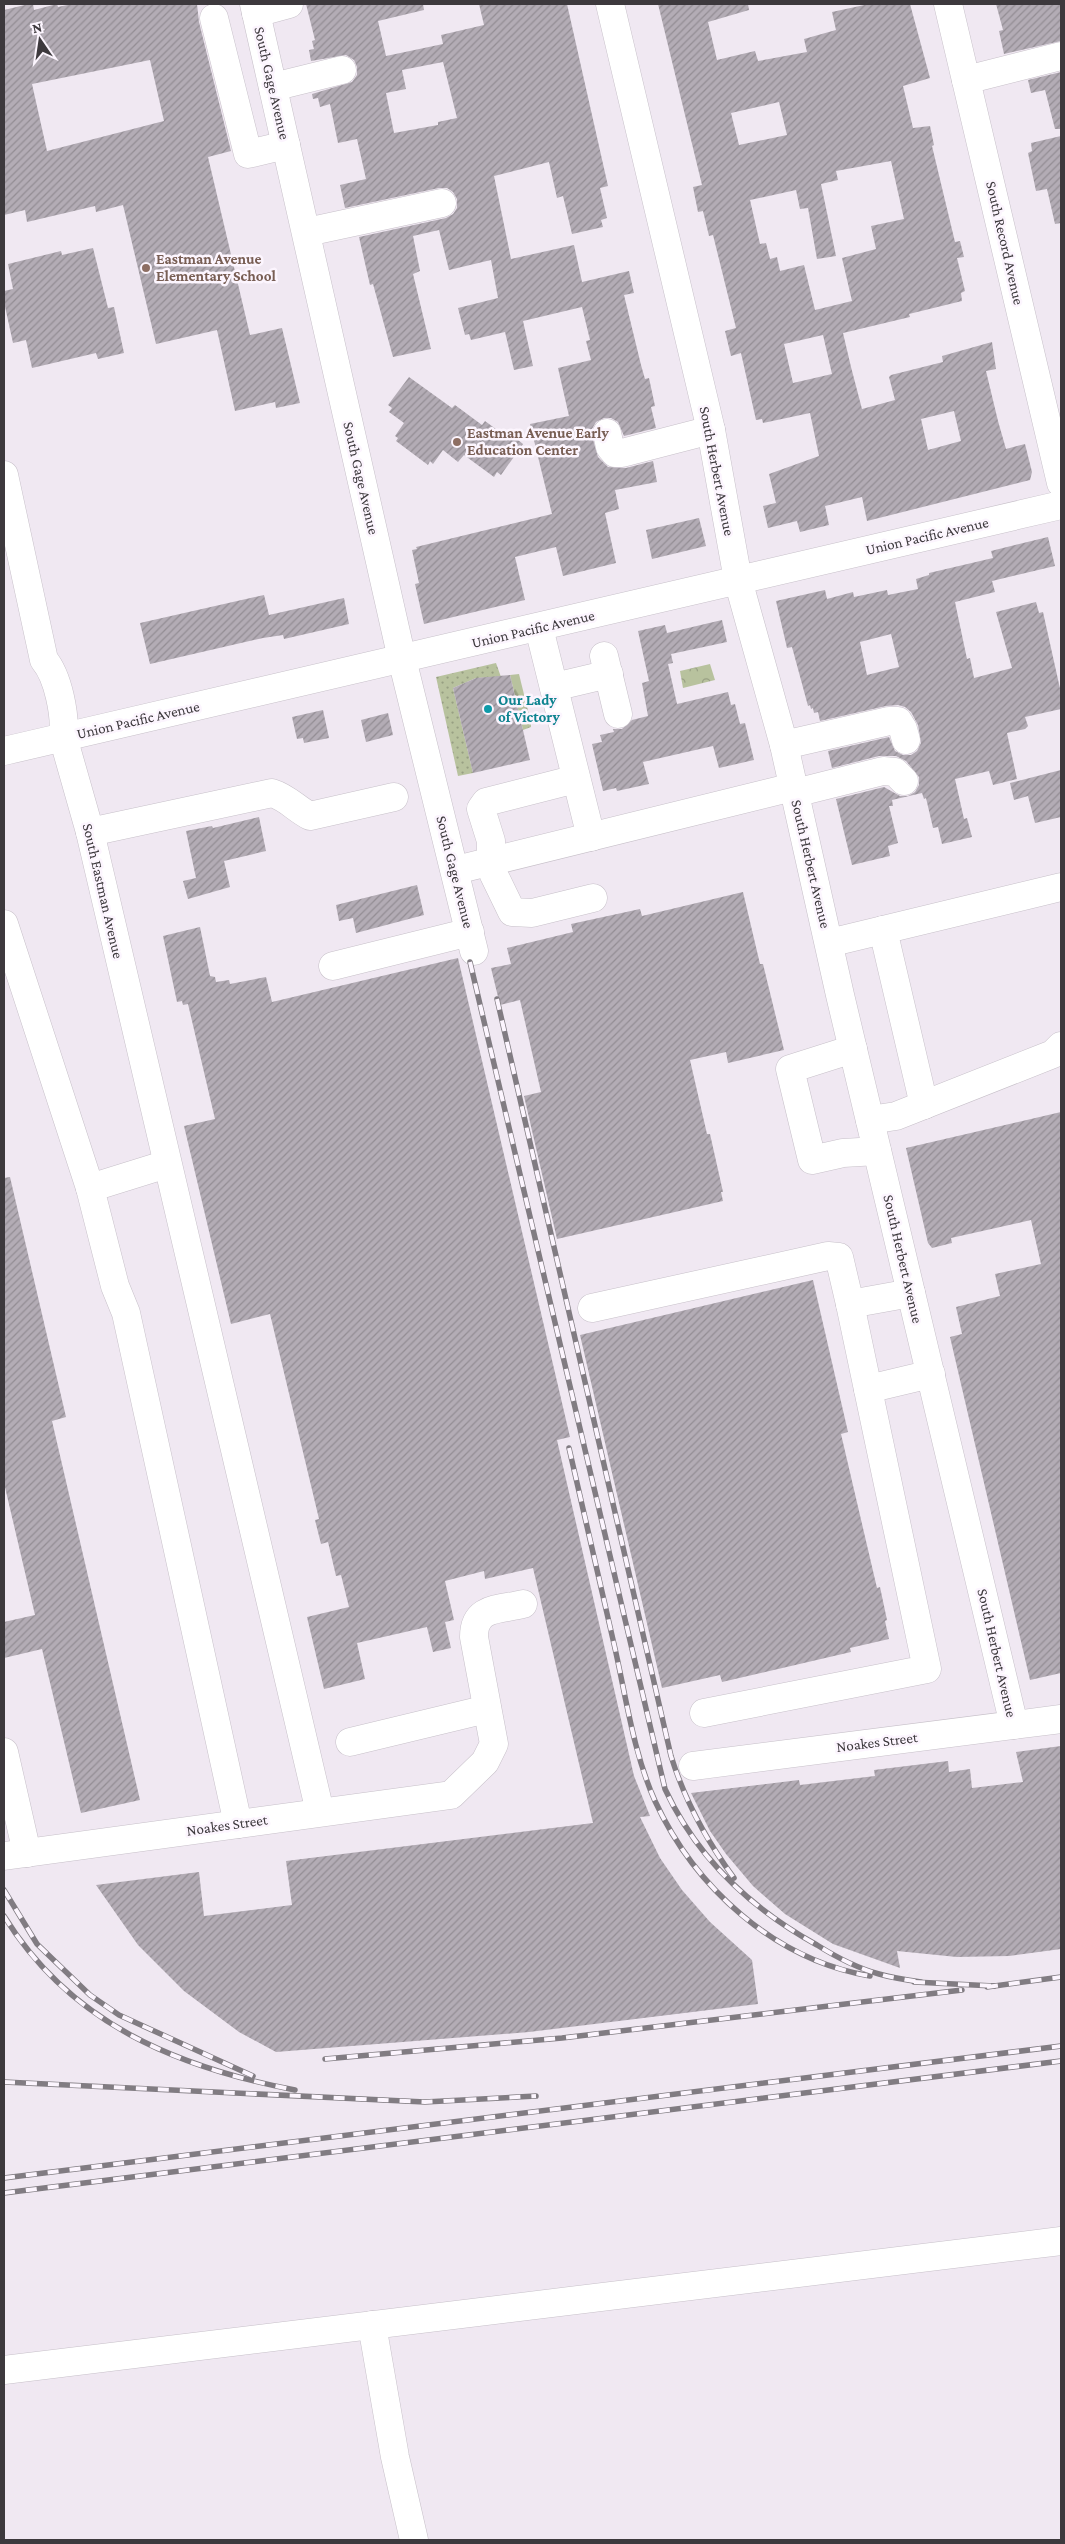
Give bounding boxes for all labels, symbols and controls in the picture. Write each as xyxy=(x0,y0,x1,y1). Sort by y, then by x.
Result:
north arrow xyxy=(15,15,65,65)
text: N xyxy=(31,18,44,36)
street label: South Gage Avenue xyxy=(250,25,293,142)
street label: South Record Avenue xyxy=(983,180,1027,307)
place label: Eastman Avenue Elementary School xyxy=(156,251,276,284)
marker: Eastman Avenue Elementary School xyxy=(140,262,152,274)
street label: South Herbert Avenue xyxy=(697,405,737,537)
street label: South Gage Avenue xyxy=(339,420,382,537)
place label: Eastman Avenue Early Education Center xyxy=(467,425,609,458)
marker: Eastman Avenue Early Education Center xyxy=(451,436,463,448)
street label: Union Pacific Avenue xyxy=(864,514,990,558)
street label: Union Pacific Avenue xyxy=(470,607,596,651)
place label: Our Lady of Victory xyxy=(498,692,560,725)
street label: Union Pacific Avenue xyxy=(75,698,201,742)
marker: Our Lady of Victory xyxy=(482,703,494,715)
street label: South Herbert Avenue xyxy=(788,798,834,930)
street label: South Gage Avenue xyxy=(432,814,477,931)
street label: South Eastman Avenue xyxy=(80,822,126,961)
street label: South Herbert Avenue xyxy=(880,1193,926,1325)
street label: South Herbert Avenue xyxy=(974,1587,1020,1719)
street label: Noakes Street xyxy=(836,1729,920,1755)
street label: Noakes Street xyxy=(185,1811,270,1839)

